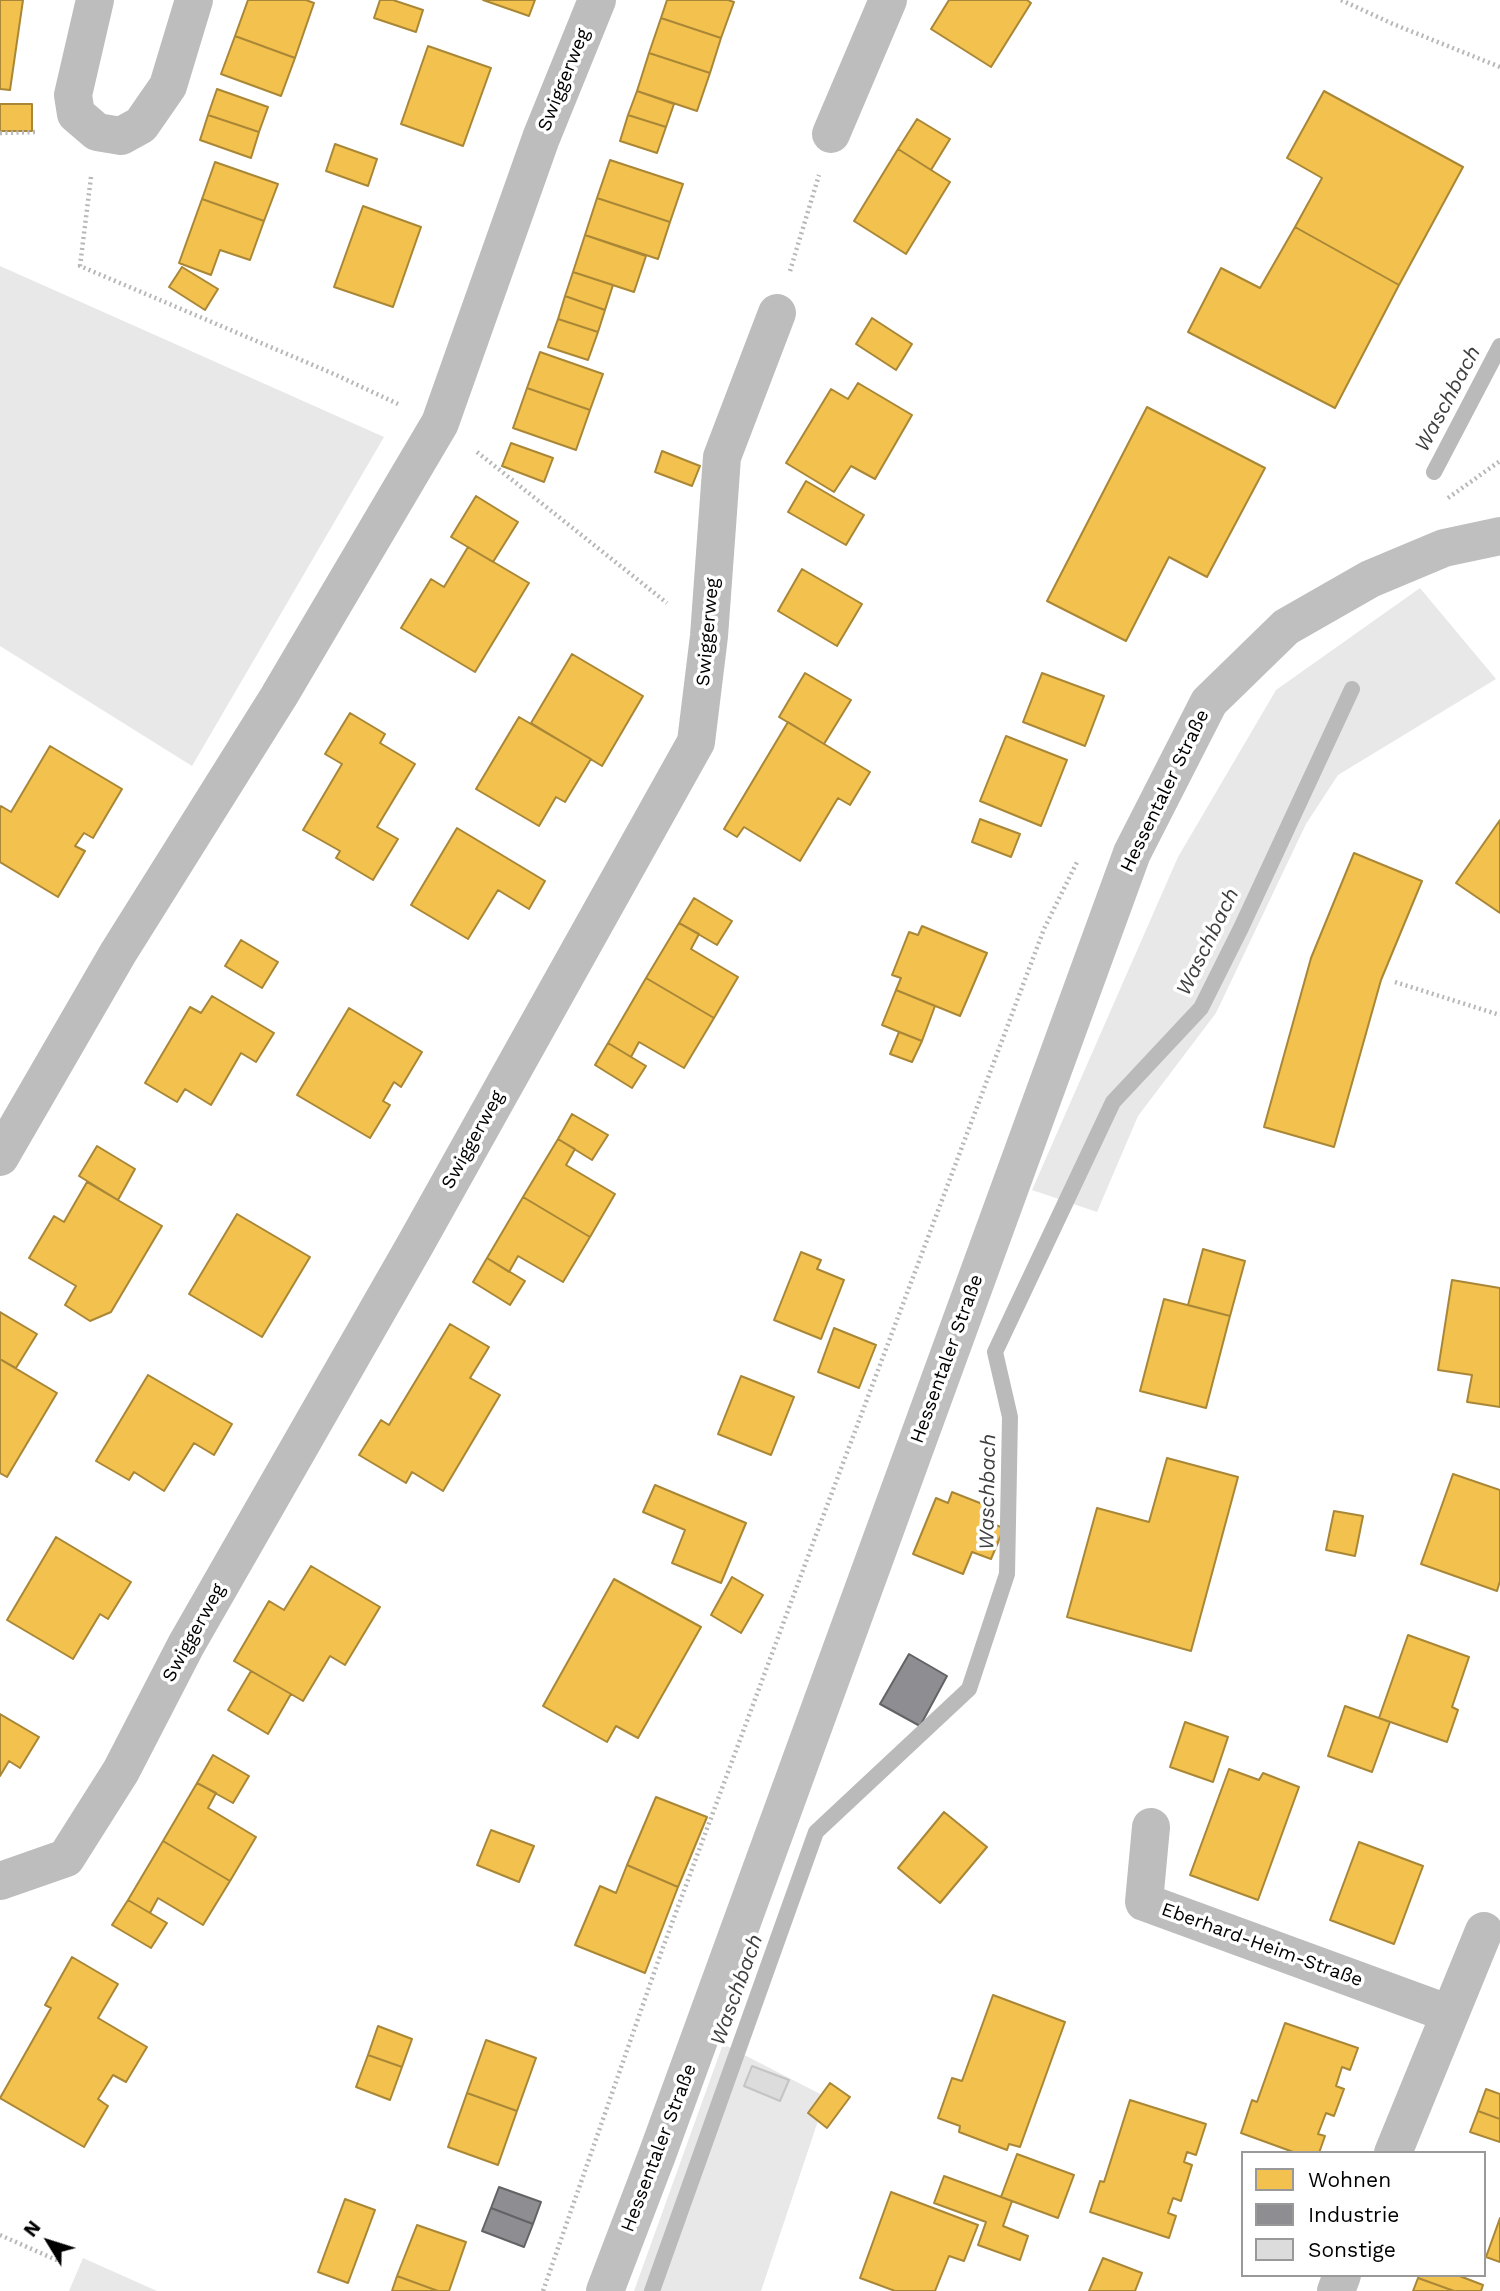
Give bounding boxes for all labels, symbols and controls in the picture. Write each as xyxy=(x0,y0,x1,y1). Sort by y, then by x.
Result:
street label: Swiggerweg xyxy=(533,25,595,135)
water label: Waschbach xyxy=(1410,342,1486,456)
street label: Swiggerweg xyxy=(692,577,724,687)
street label: Hessentaler Straße xyxy=(1116,706,1214,876)
water label: Waschbach xyxy=(1171,884,1245,1000)
street label: Swiggerweg xyxy=(437,1087,509,1193)
street label: Hessentaler Straße xyxy=(906,1271,988,1447)
water label: Waschbach xyxy=(974,1434,1002,1550)
street label: Swiggerweg xyxy=(158,1580,230,1686)
street label: Eberhard-Heim-Straße xyxy=(1158,1898,1366,1992)
water label: Waschbach xyxy=(705,1931,769,2049)
street label: Hessentaler Straße xyxy=(616,2061,702,2235)
legend xyxy=(1241,2151,1486,2277)
text: Wohnen xyxy=(1308,2167,1391,2192)
text: Industrie xyxy=(1308,2202,1399,2227)
north arrow xyxy=(14,2207,84,2277)
text: N xyxy=(19,2216,45,2241)
text: Sonstige xyxy=(1308,2237,1396,2262)

